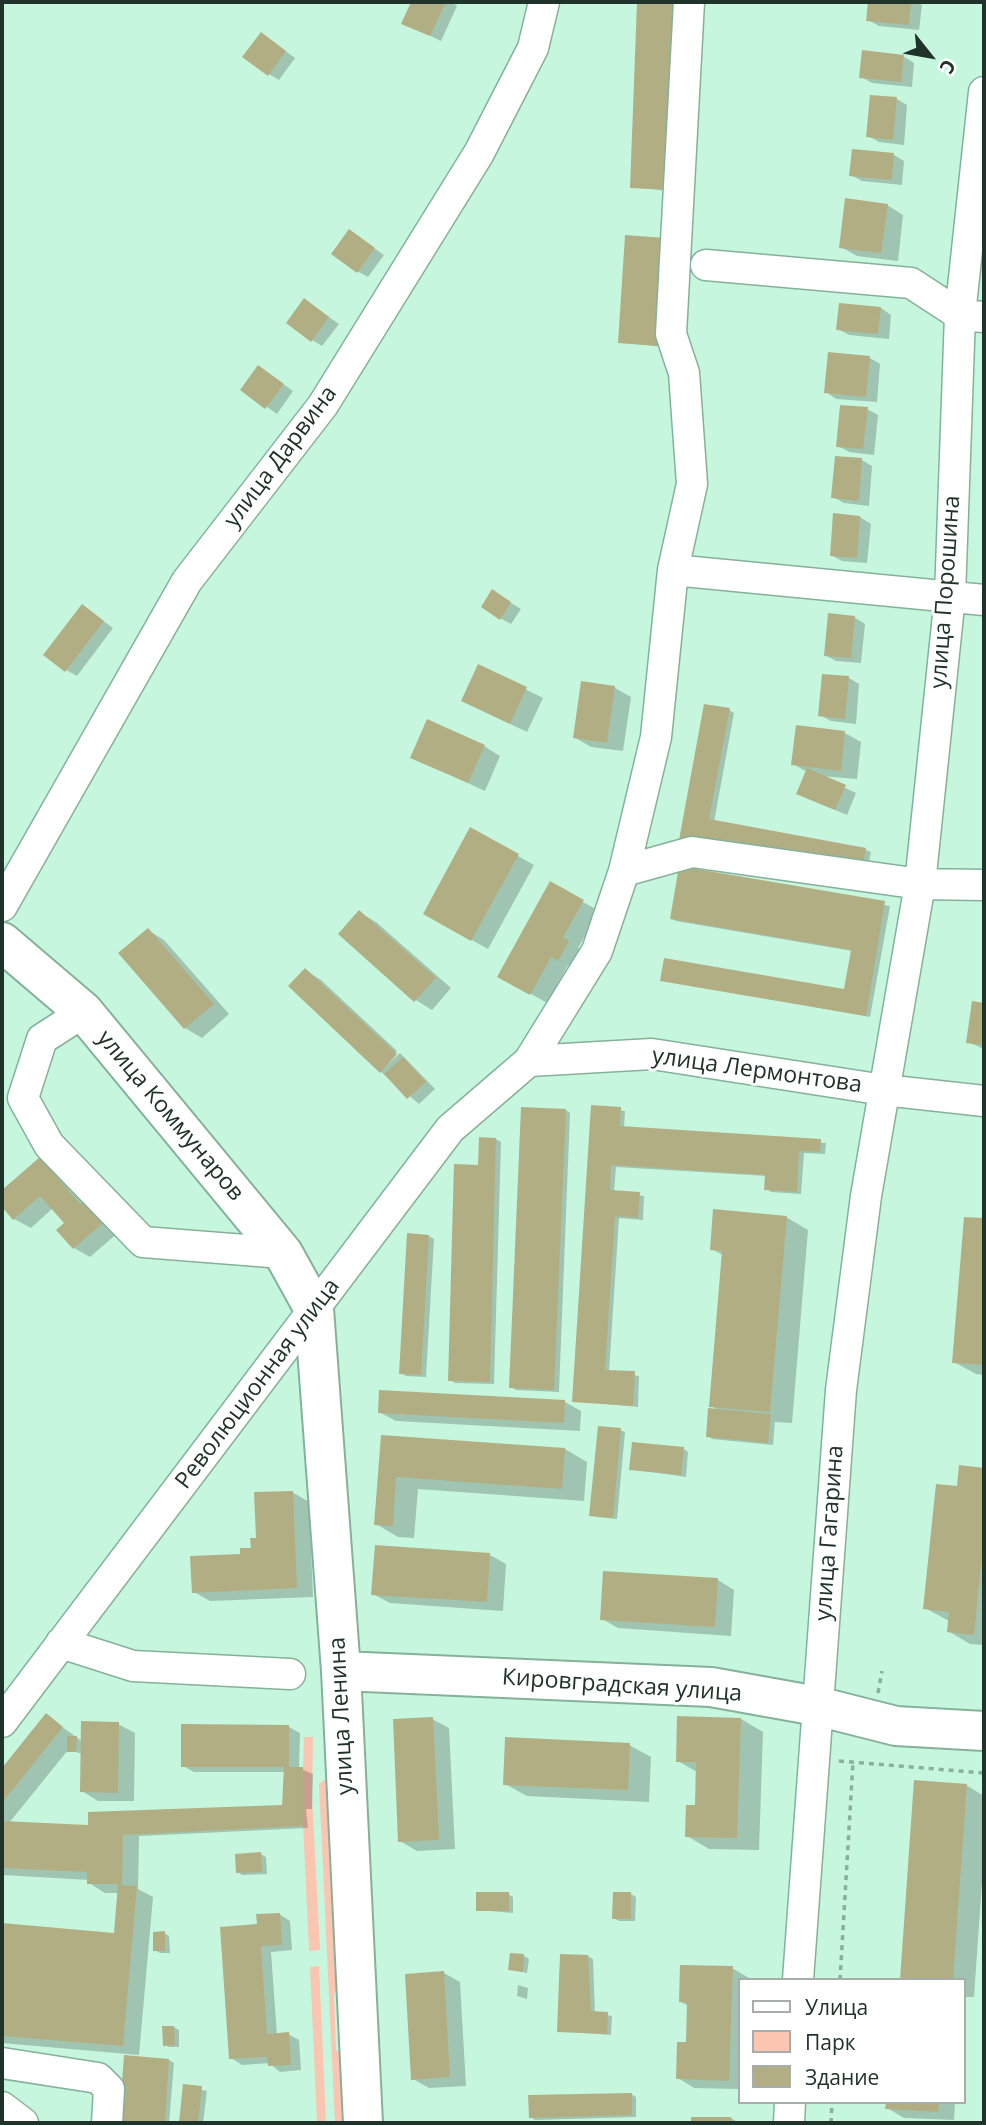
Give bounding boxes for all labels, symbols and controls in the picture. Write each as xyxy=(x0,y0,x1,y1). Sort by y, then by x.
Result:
north arrow xyxy=(895,21,965,91)
text: С xyxy=(934,55,962,79)
street label: улица Дарвина xyxy=(219,381,343,533)
street label: улица Порошина xyxy=(925,495,967,689)
street label: улица Коммунаров xyxy=(91,1025,249,1207)
street label: улица Лермонтова xyxy=(650,1043,864,1099)
street label: Революционная улица xyxy=(170,1273,346,1495)
street label: улица Гагарина xyxy=(810,1444,850,1622)
street label: улица Ленина xyxy=(324,1636,360,1796)
street label: Кировградская улица xyxy=(501,1664,743,1708)
legend xyxy=(738,1978,965,2104)
text: Улица xyxy=(805,1993,868,2021)
text: Парк xyxy=(805,2028,856,2056)
text: Здание xyxy=(805,2063,879,2091)

